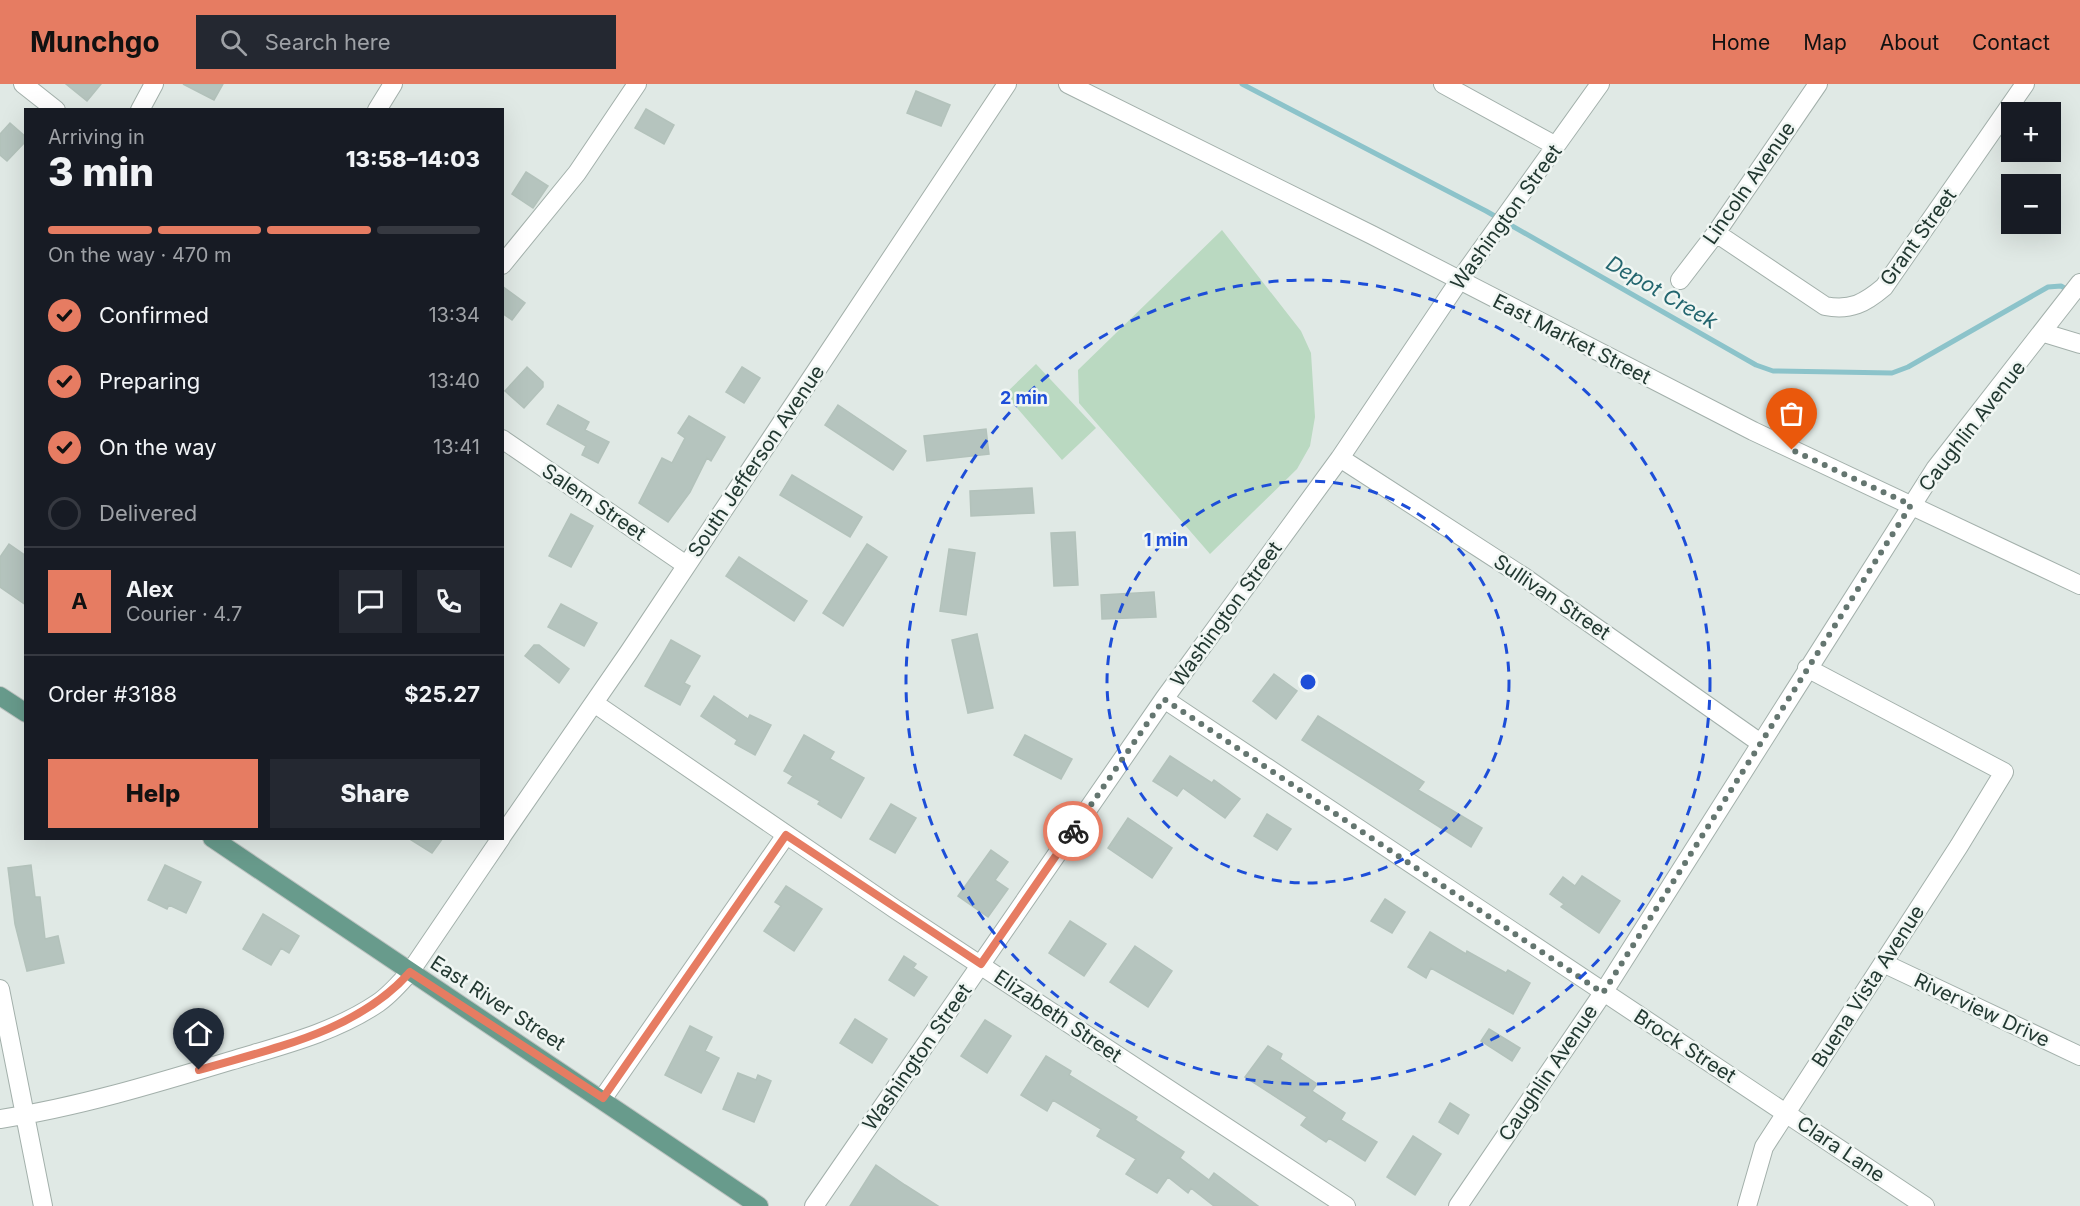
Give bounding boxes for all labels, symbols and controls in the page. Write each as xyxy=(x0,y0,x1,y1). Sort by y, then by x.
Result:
search box xyxy=(196,15,616,69)
text: Munchgo xyxy=(30,25,160,59)
icon: search xyxy=(217,26,250,59)
text: Search here xyxy=(265,29,391,55)
text: Home xyxy=(1711,30,1770,55)
text: Map xyxy=(1803,30,1847,55)
text: About xyxy=(1880,30,1939,55)
text: Contact xyxy=(1972,30,2050,55)
map controls xyxy=(2001,102,2061,234)
button: + xyxy=(2001,102,2061,162)
street label: Lincoln Avenue xyxy=(1698,117,1800,249)
text: Arriving in xyxy=(48,125,145,149)
street label: Washington Street xyxy=(1445,139,1567,294)
text: 13:58–14:03 xyxy=(346,146,480,172)
text: 3 min xyxy=(48,148,154,195)
button: − xyxy=(2001,174,2061,234)
street label: Grant Street xyxy=(1875,183,1962,290)
text: On the way · 470 m xyxy=(48,243,232,267)
water label: Depot Creek xyxy=(1602,250,1722,334)
street label: East Market Street xyxy=(1489,289,1655,389)
icon: check xyxy=(48,299,81,332)
text: Confirmed xyxy=(99,302,209,328)
text: 13:34 xyxy=(428,303,480,327)
street label: Caughlin Avenue xyxy=(1914,356,2030,496)
street label: South Jefferson Avenue xyxy=(683,360,829,562)
icon: check xyxy=(48,365,81,398)
text: Preparing xyxy=(99,368,200,394)
text: 13:40 xyxy=(428,369,480,393)
text: 2 min xyxy=(1000,387,1048,408)
pin xyxy=(1766,388,1817,450)
icon: bag xyxy=(1775,397,1808,430)
icon: check xyxy=(48,431,81,464)
text: On the way xyxy=(99,434,217,460)
text: 13:41 xyxy=(433,435,480,459)
street label: Salem Street xyxy=(537,458,651,546)
text: Delivered xyxy=(99,500,197,526)
text: 1 min xyxy=(1144,529,1188,550)
street label: Washington Street xyxy=(1165,536,1287,691)
street label: Sullivan Street xyxy=(1489,549,1615,645)
button: chat xyxy=(339,570,402,633)
button: phone xyxy=(417,570,480,633)
text: Alex xyxy=(126,576,174,602)
text: A xyxy=(71,588,88,614)
text: Courier · 4.7 xyxy=(126,602,242,626)
centre of rings xyxy=(1298,672,1318,692)
text: Order #3188 xyxy=(48,681,177,707)
text: $25.27 xyxy=(404,681,480,707)
button: Help xyxy=(48,759,258,828)
button: Share xyxy=(270,759,480,828)
courier xyxy=(1043,801,1103,861)
icon: bike xyxy=(1057,815,1090,848)
street label: Buena Vista Avenue xyxy=(1807,901,1929,1071)
street label: East River Street xyxy=(426,951,570,1056)
street label: Elizabeth Street xyxy=(990,965,1127,1068)
street label: Riverview Drive xyxy=(1910,968,2054,1052)
street label: Washington Street xyxy=(857,979,977,1135)
street label: Caughlin Avenue xyxy=(1494,1000,1602,1146)
street label: Brock Street xyxy=(1630,1004,1741,1088)
pin xyxy=(173,1008,224,1070)
icon: home xyxy=(182,1017,215,1050)
street label: Clara Lane xyxy=(1792,1111,1890,1187)

